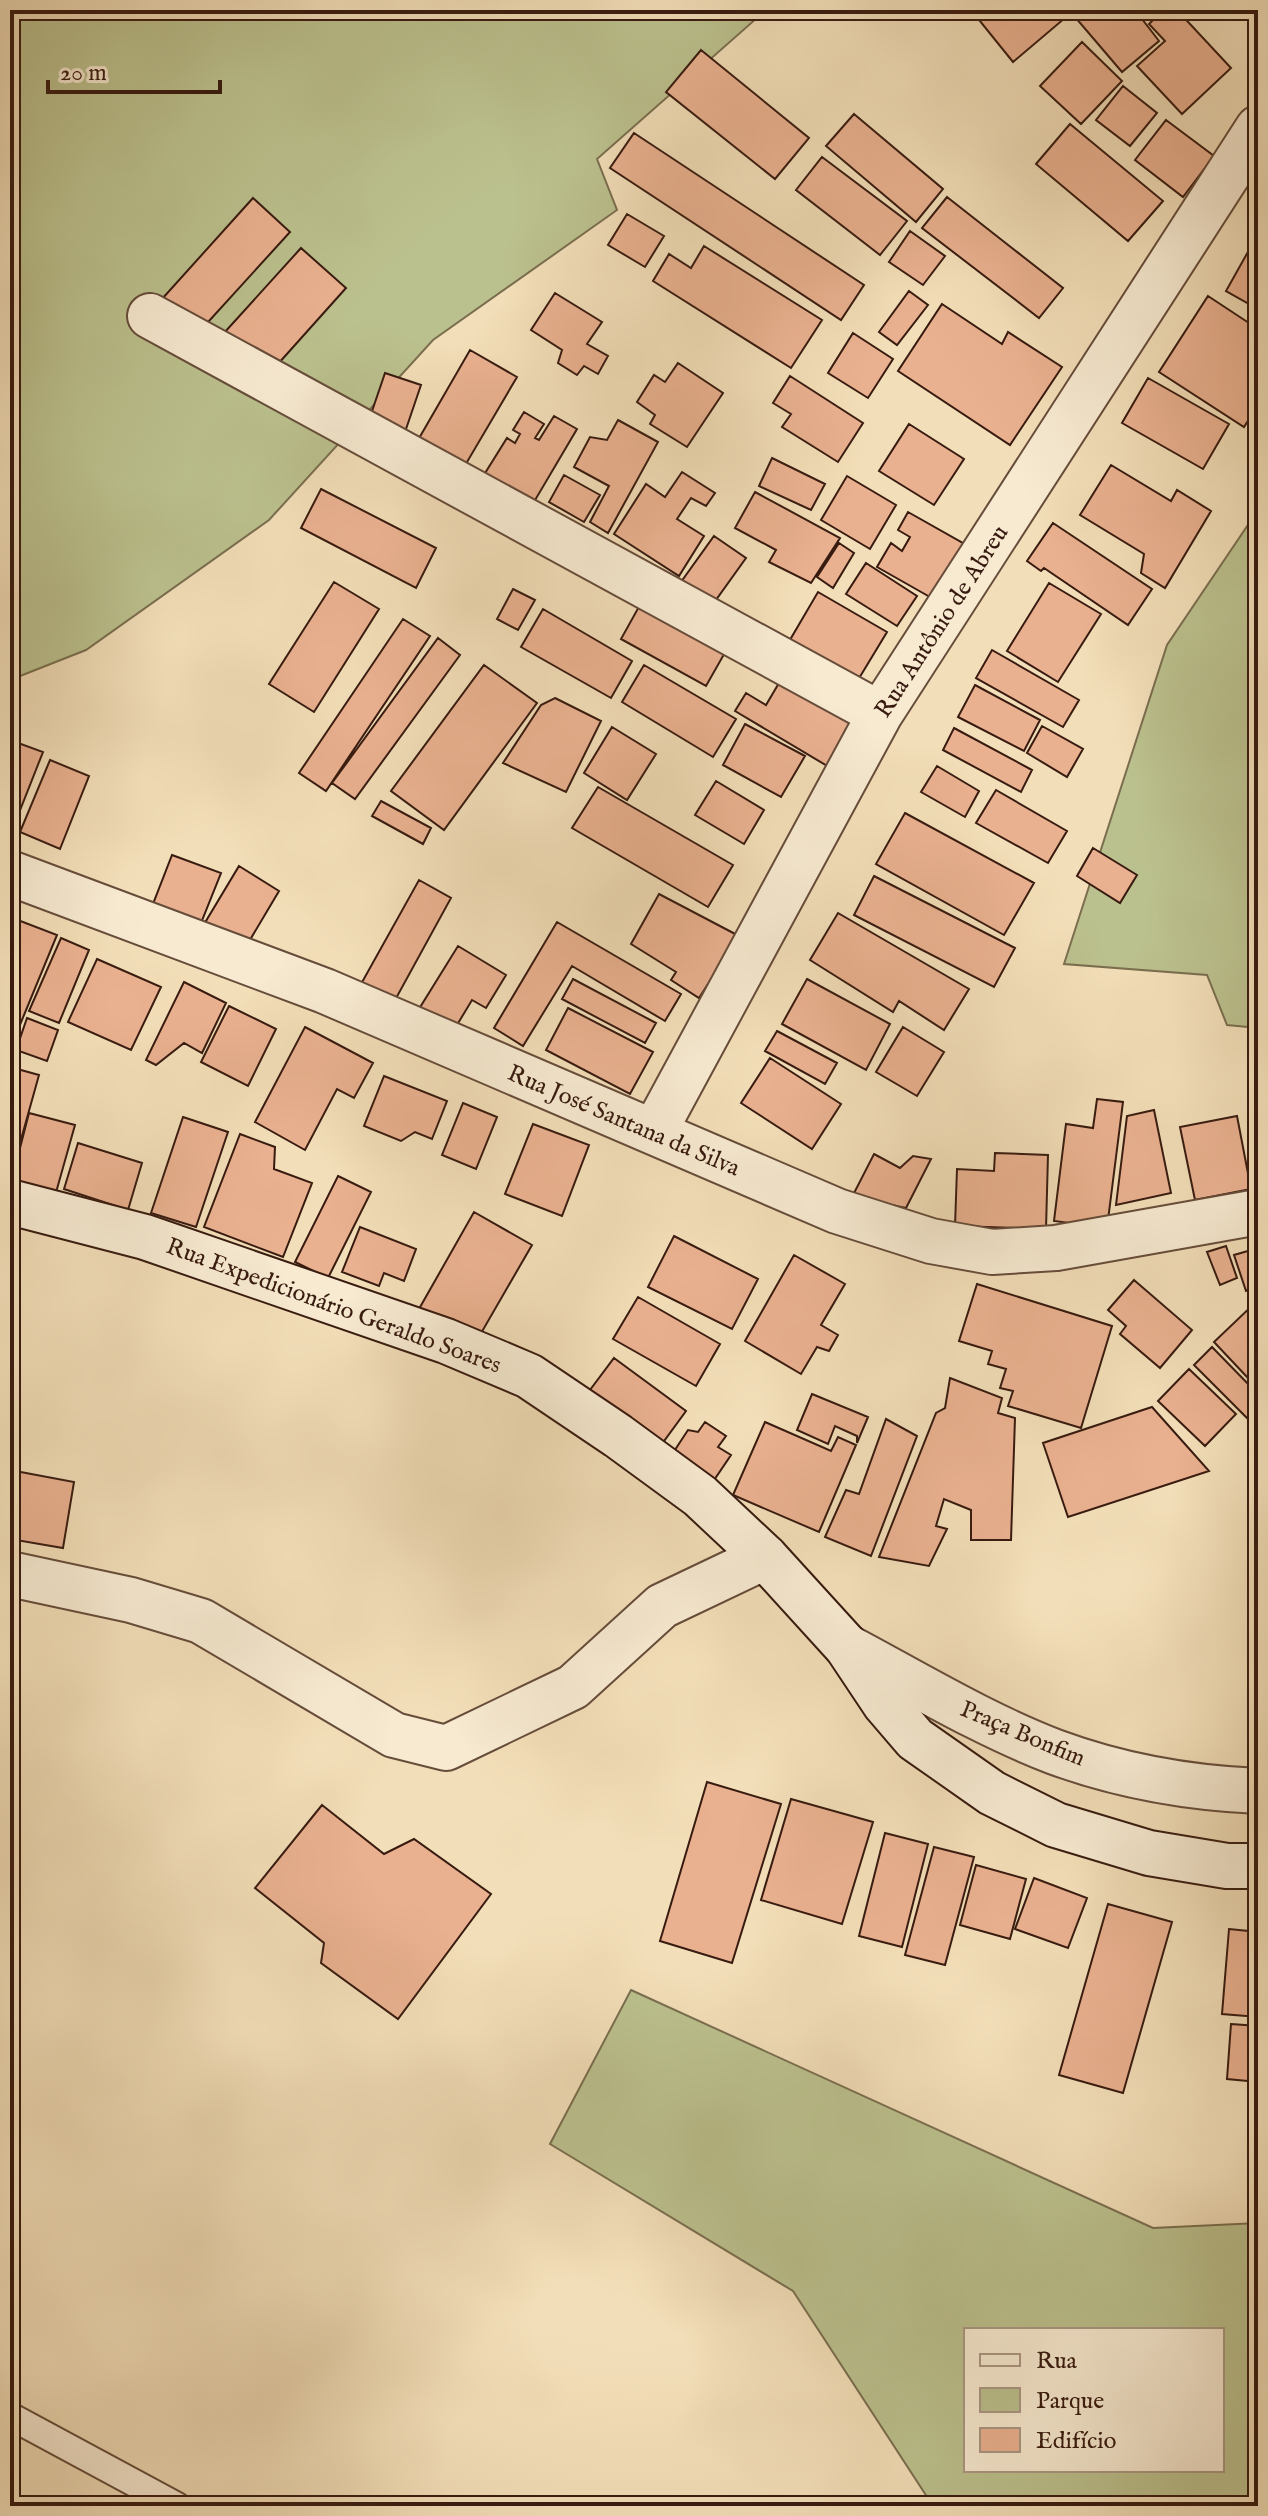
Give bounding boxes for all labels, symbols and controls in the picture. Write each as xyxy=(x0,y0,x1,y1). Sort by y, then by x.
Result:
scale bar xyxy=(48,44,220,94)
text: 20 m xyxy=(60,58,107,89)
street label: Rua Antônio de Abreu xyxy=(868,520,1016,724)
street label: Rua José Santana da Silva xyxy=(502,1058,745,1185)
street label: Rua Expedicionário Geraldo Soares xyxy=(162,1231,505,1382)
street label: Praça Bonfim xyxy=(955,1694,1090,1775)
legend xyxy=(964,2328,1224,2472)
text: Rua xyxy=(1036,2346,1078,2377)
text: Parque xyxy=(1036,2386,1104,2417)
text: Edifício xyxy=(1036,2426,1116,2457)

